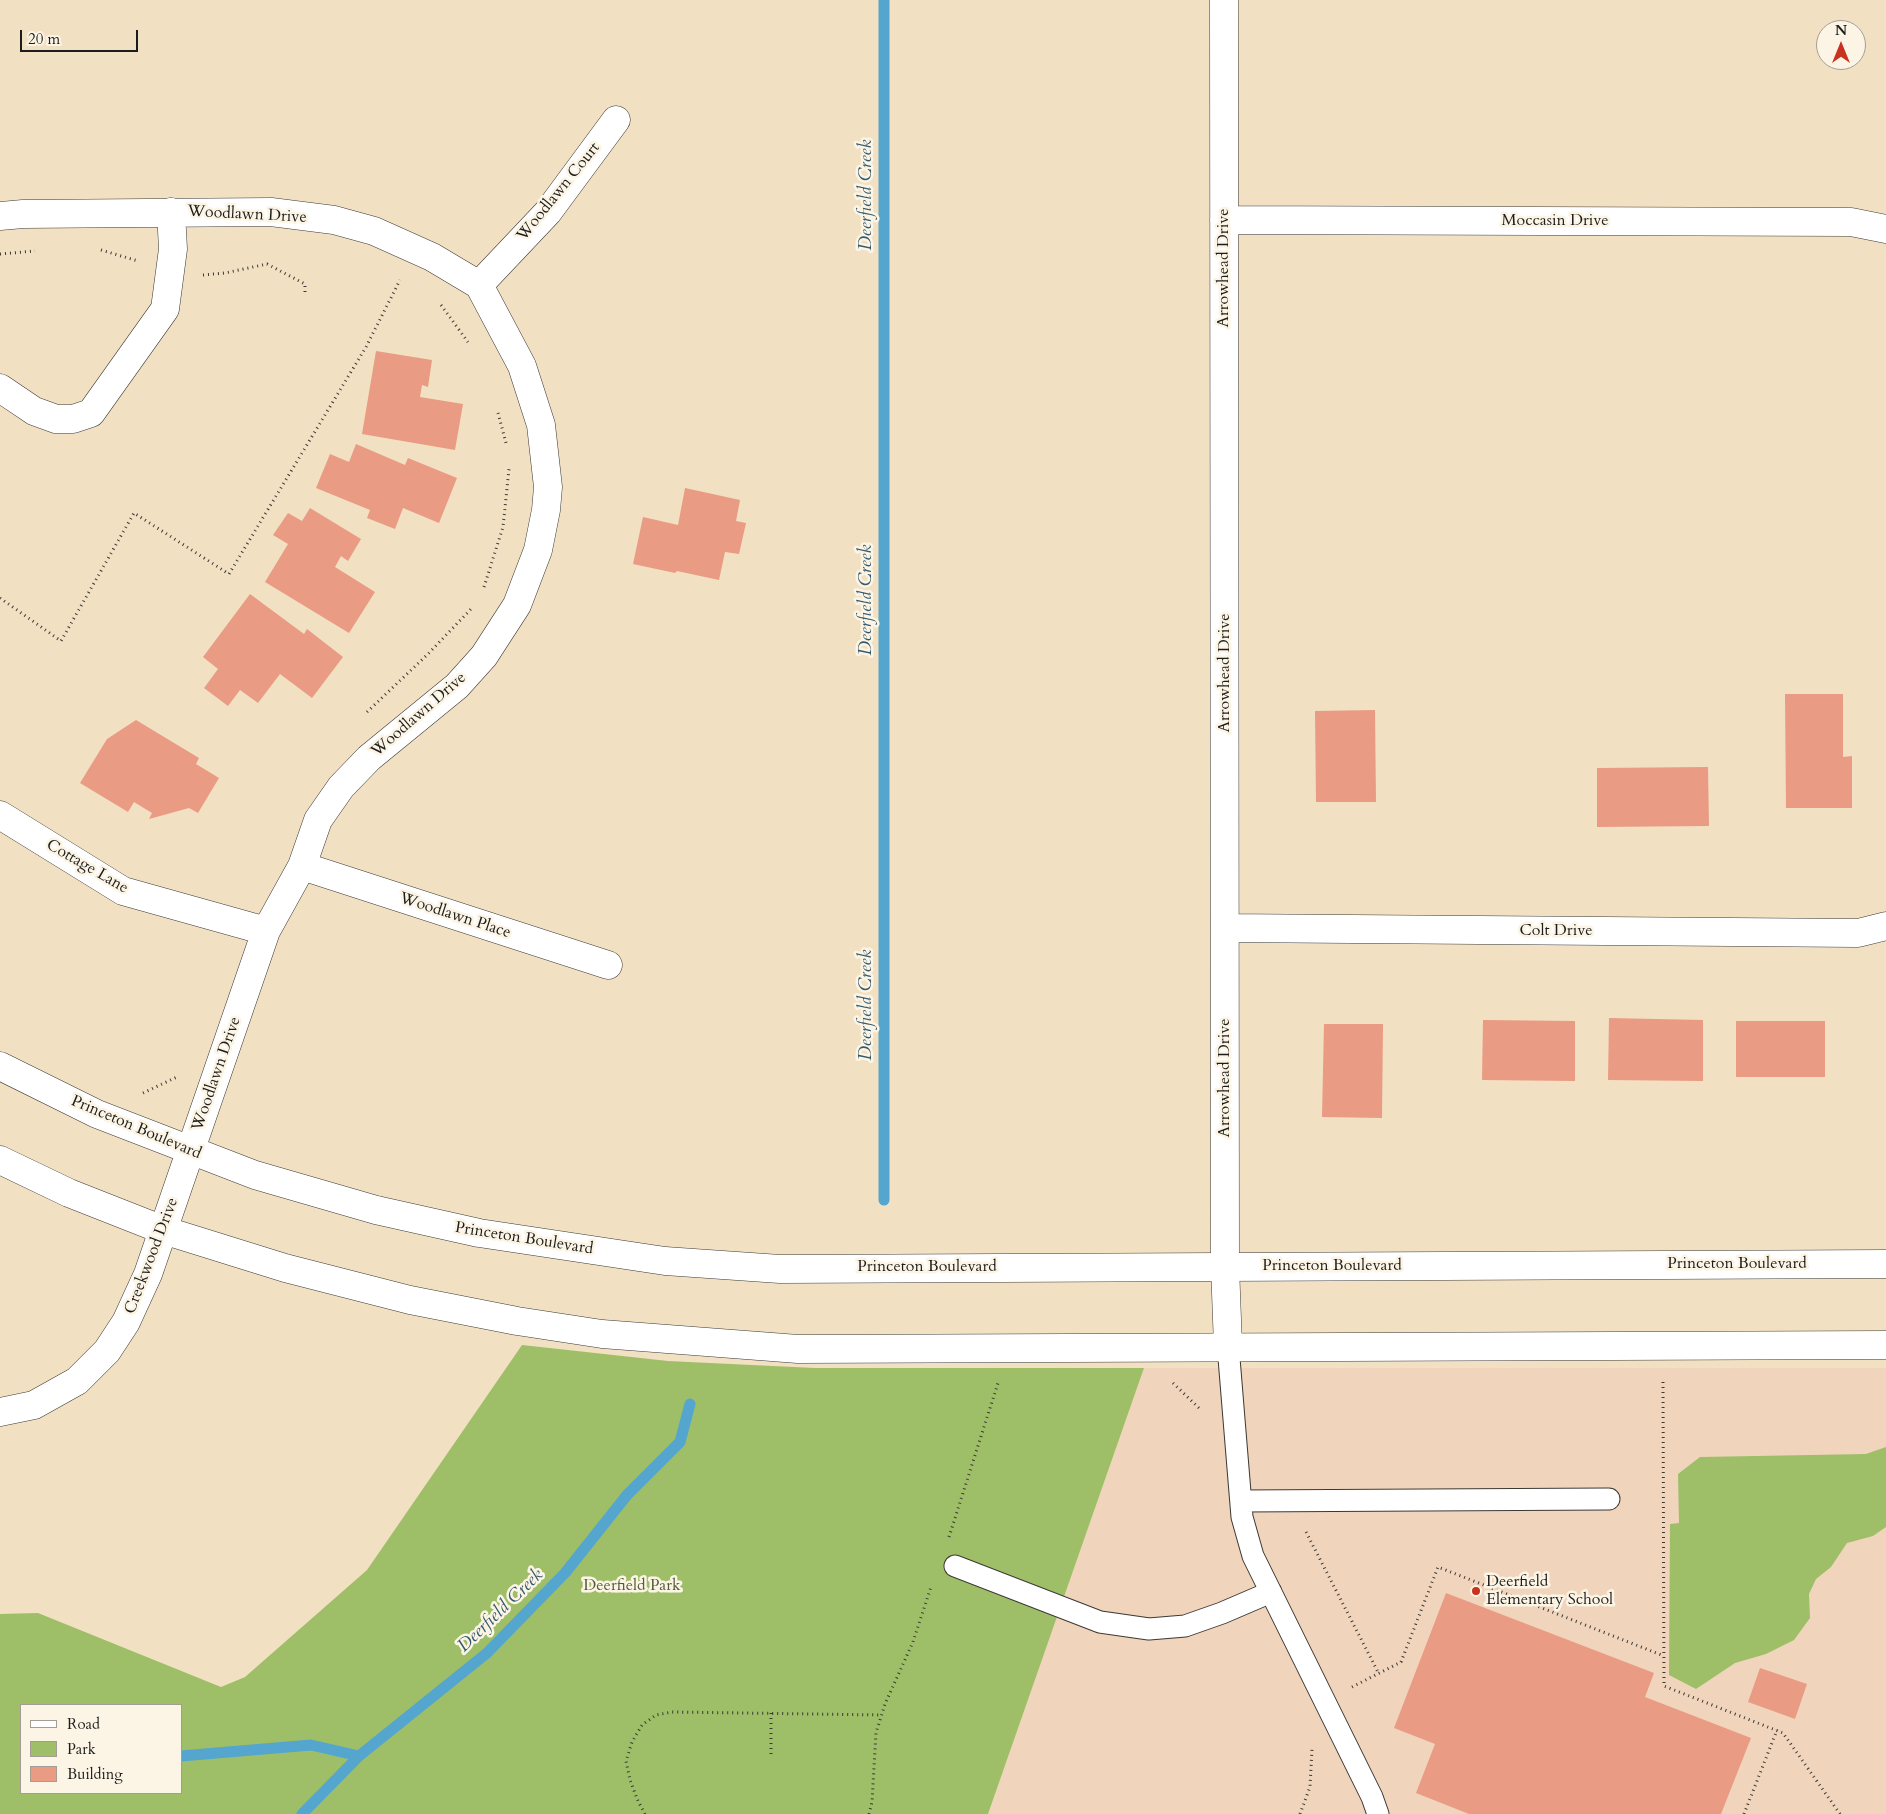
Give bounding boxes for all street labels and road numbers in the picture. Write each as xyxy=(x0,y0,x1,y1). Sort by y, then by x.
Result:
street label: Woodlawn Court xyxy=(513,139,605,245)
street label: Woodlawn Drive xyxy=(187,202,307,228)
street label: Arrowhead Drive xyxy=(1214,208,1234,328)
street label: Moccasin Drive xyxy=(1501,211,1609,231)
street label: Arrowhead Drive xyxy=(1215,614,1235,732)
street label: Woodlawn Drive xyxy=(368,669,470,761)
street label: Cottage Lane xyxy=(43,836,131,898)
street label: Woodlawn Place xyxy=(397,889,513,943)
street label: Colt Drive xyxy=(1520,921,1592,941)
street label: Woodlawn Drive xyxy=(188,1014,246,1134)
street label: Arrowhead Drive xyxy=(1215,1018,1235,1138)
street label: Princeton Boulevard xyxy=(68,1092,204,1164)
street label: Creekwood Drive xyxy=(121,1195,183,1317)
street label: Princeton Boulevard xyxy=(454,1219,594,1259)
street label: Princeton Boulevard xyxy=(1667,1254,1807,1274)
street label: Princeton Boulevard xyxy=(1262,1256,1402,1276)
street label: Princeton Boulevard xyxy=(857,1257,997,1277)

